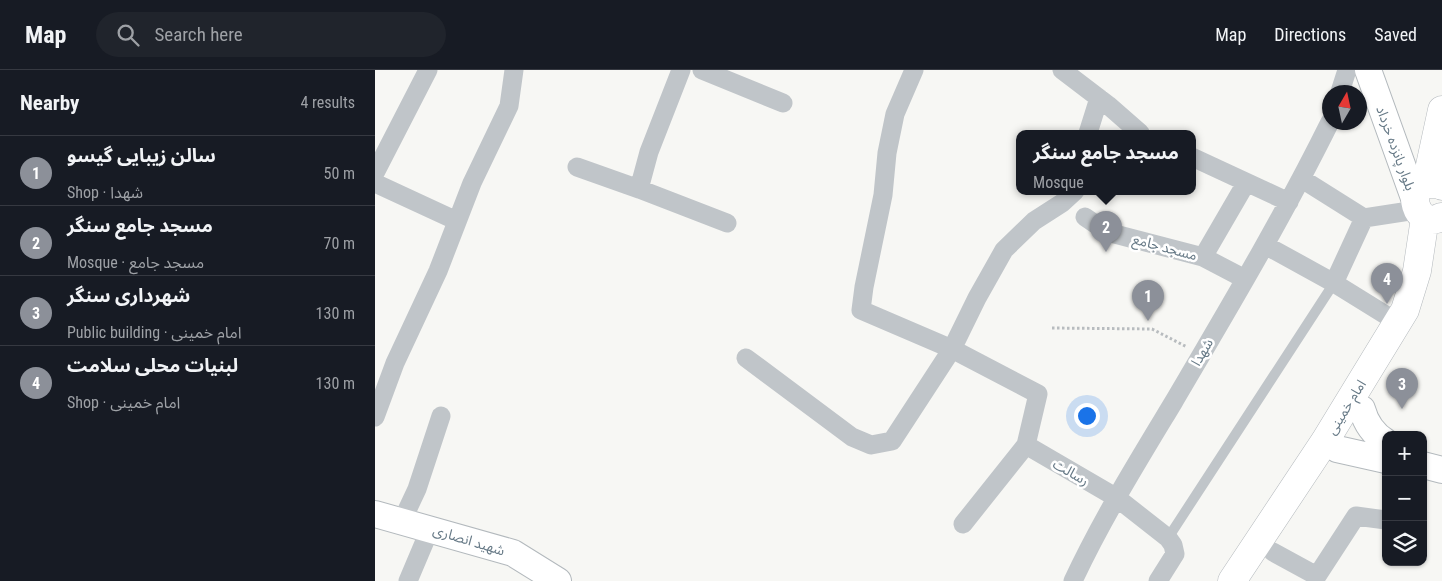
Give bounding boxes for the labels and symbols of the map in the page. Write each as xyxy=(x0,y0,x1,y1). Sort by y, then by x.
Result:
north arrow xyxy=(1322,85,1367,130)
street label: بلوار پانزده خرداد xyxy=(1371,103,1419,194)
pin: 2 xyxy=(1090,211,1122,252)
street label: مسجد جامع xyxy=(1130,231,1199,266)
pin: 4 xyxy=(1371,263,1403,304)
pin: 1 xyxy=(1132,280,1164,321)
street label: شهدا xyxy=(1188,335,1217,369)
pin: 3 xyxy=(1386,368,1418,409)
street label: امام خمینی xyxy=(1323,377,1372,439)
your location xyxy=(1074,403,1100,429)
street label: رسالت xyxy=(1050,455,1092,489)
street label: شهید انصاری xyxy=(431,522,507,559)

